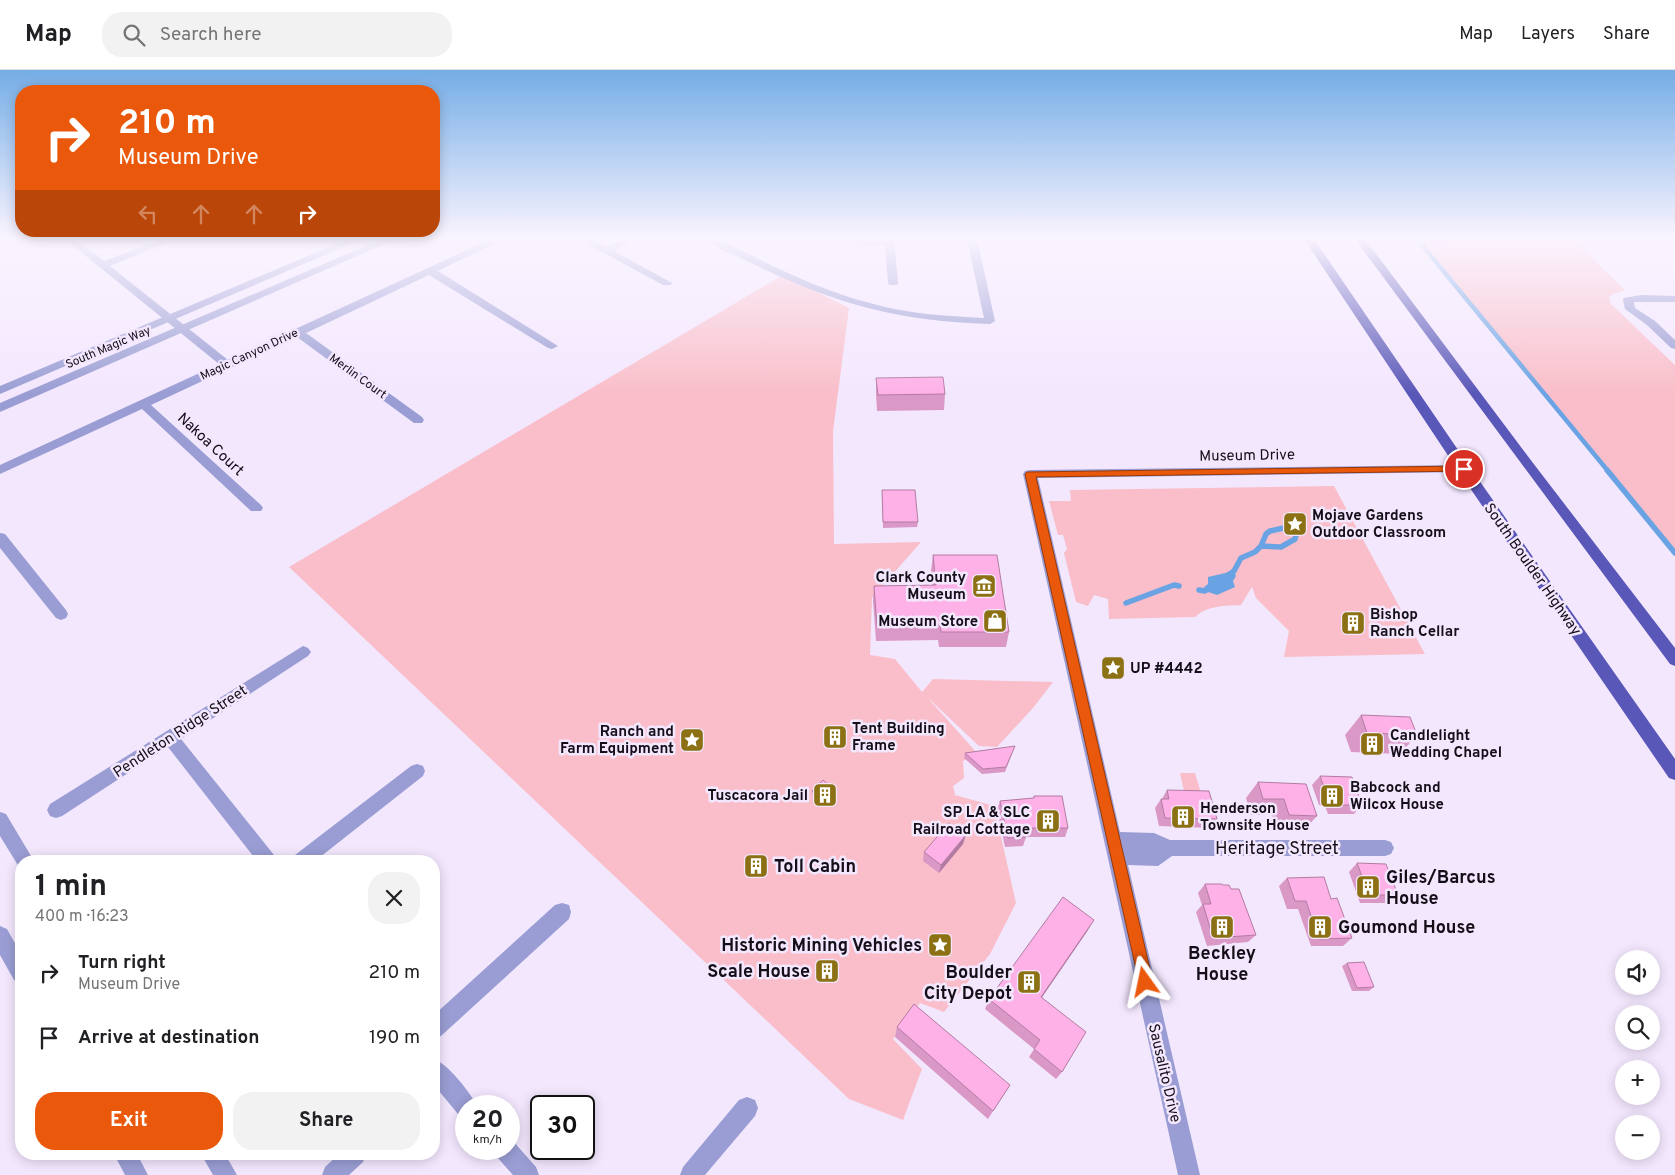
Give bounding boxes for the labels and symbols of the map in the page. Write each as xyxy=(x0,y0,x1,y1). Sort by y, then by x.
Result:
street label: South Magic Way xyxy=(63,323,153,373)
street label: Magic Canyon Drive xyxy=(198,325,301,385)
street label: Merlin Court xyxy=(325,351,389,403)
street label: Nakoa Court xyxy=(173,410,247,481)
street label: Museum Drive xyxy=(1199,446,1295,467)
pin xyxy=(1443,448,1485,490)
street label: South Boulder Highway xyxy=(1479,500,1585,640)
place label: Mojave Gardens Outdoor Classroom xyxy=(1312,507,1446,543)
place icon: Mojave Gardens Outdoor Classroom xyxy=(1282,511,1308,537)
place label: Clark County Museum xyxy=(876,569,966,605)
museum icon: Clark County Museum xyxy=(971,573,997,599)
place label: Bishop Ranch Cellar xyxy=(1370,606,1460,642)
shop icon: Museum Store xyxy=(982,608,1008,634)
building icon: Bishop Ranch Cellar xyxy=(1340,610,1366,636)
place label: Museum Store xyxy=(878,613,978,632)
place icon: UP #4442 xyxy=(1100,655,1126,681)
place label: UP #4442 xyxy=(1130,660,1203,679)
street label: Pendleton Ridge Street xyxy=(110,682,251,783)
place label: Tent Building Frame xyxy=(852,720,945,756)
place label: Ranch and Farm Equipment xyxy=(560,723,674,759)
building icon: Tent Building Frame xyxy=(822,724,848,750)
place icon: Ranch and Farm Equipment xyxy=(679,727,705,753)
place label: Candlelight Wedding Chapel xyxy=(1390,727,1502,763)
building icon: Candlelight Wedding Chapel xyxy=(1359,731,1385,757)
place label: Babcock and Wilcox House xyxy=(1350,779,1444,815)
building icon: Tuscacora Jail xyxy=(812,782,838,808)
building icon: Babcock and Wilcox House xyxy=(1319,783,1345,809)
place label: Tuscacora Jail xyxy=(707,787,808,806)
place label: Henderson Townsite House xyxy=(1200,800,1310,836)
place label: SP LA & SLC Railroad Cottage xyxy=(913,804,1030,840)
building icon: Henderson Townsite House xyxy=(1170,804,1196,830)
building icon: SP LA & SLC Railroad Cottage xyxy=(1035,808,1061,834)
street label: Heritage Street xyxy=(1215,838,1339,861)
building icon: Toll Cabin xyxy=(743,853,769,879)
place label: Toll Cabin xyxy=(774,856,856,879)
place label: Giles/Barcus House xyxy=(1386,867,1496,911)
building icon: Giles/Barcus House xyxy=(1355,874,1381,900)
building icon: Beckley House xyxy=(1209,914,1235,940)
building icon: Goumond House xyxy=(1307,914,1333,940)
place label: Goumond House xyxy=(1338,917,1475,940)
place icon: Historic Mining Vehicles xyxy=(927,932,953,958)
place label: Historic Mining Vehicles xyxy=(721,935,922,958)
place label: Beckley House xyxy=(1188,943,1256,987)
position arrow xyxy=(1118,955,1170,1007)
building icon: Scale House xyxy=(814,958,840,984)
place label: Scale House xyxy=(707,961,810,984)
place label: Boulder City Depot xyxy=(924,962,1012,1006)
building icon: Boulder City Depot xyxy=(1016,969,1042,995)
street label: Sausalito Drive xyxy=(1143,1022,1184,1125)
speed limit sign: 30 xyxy=(530,1095,595,1160)

